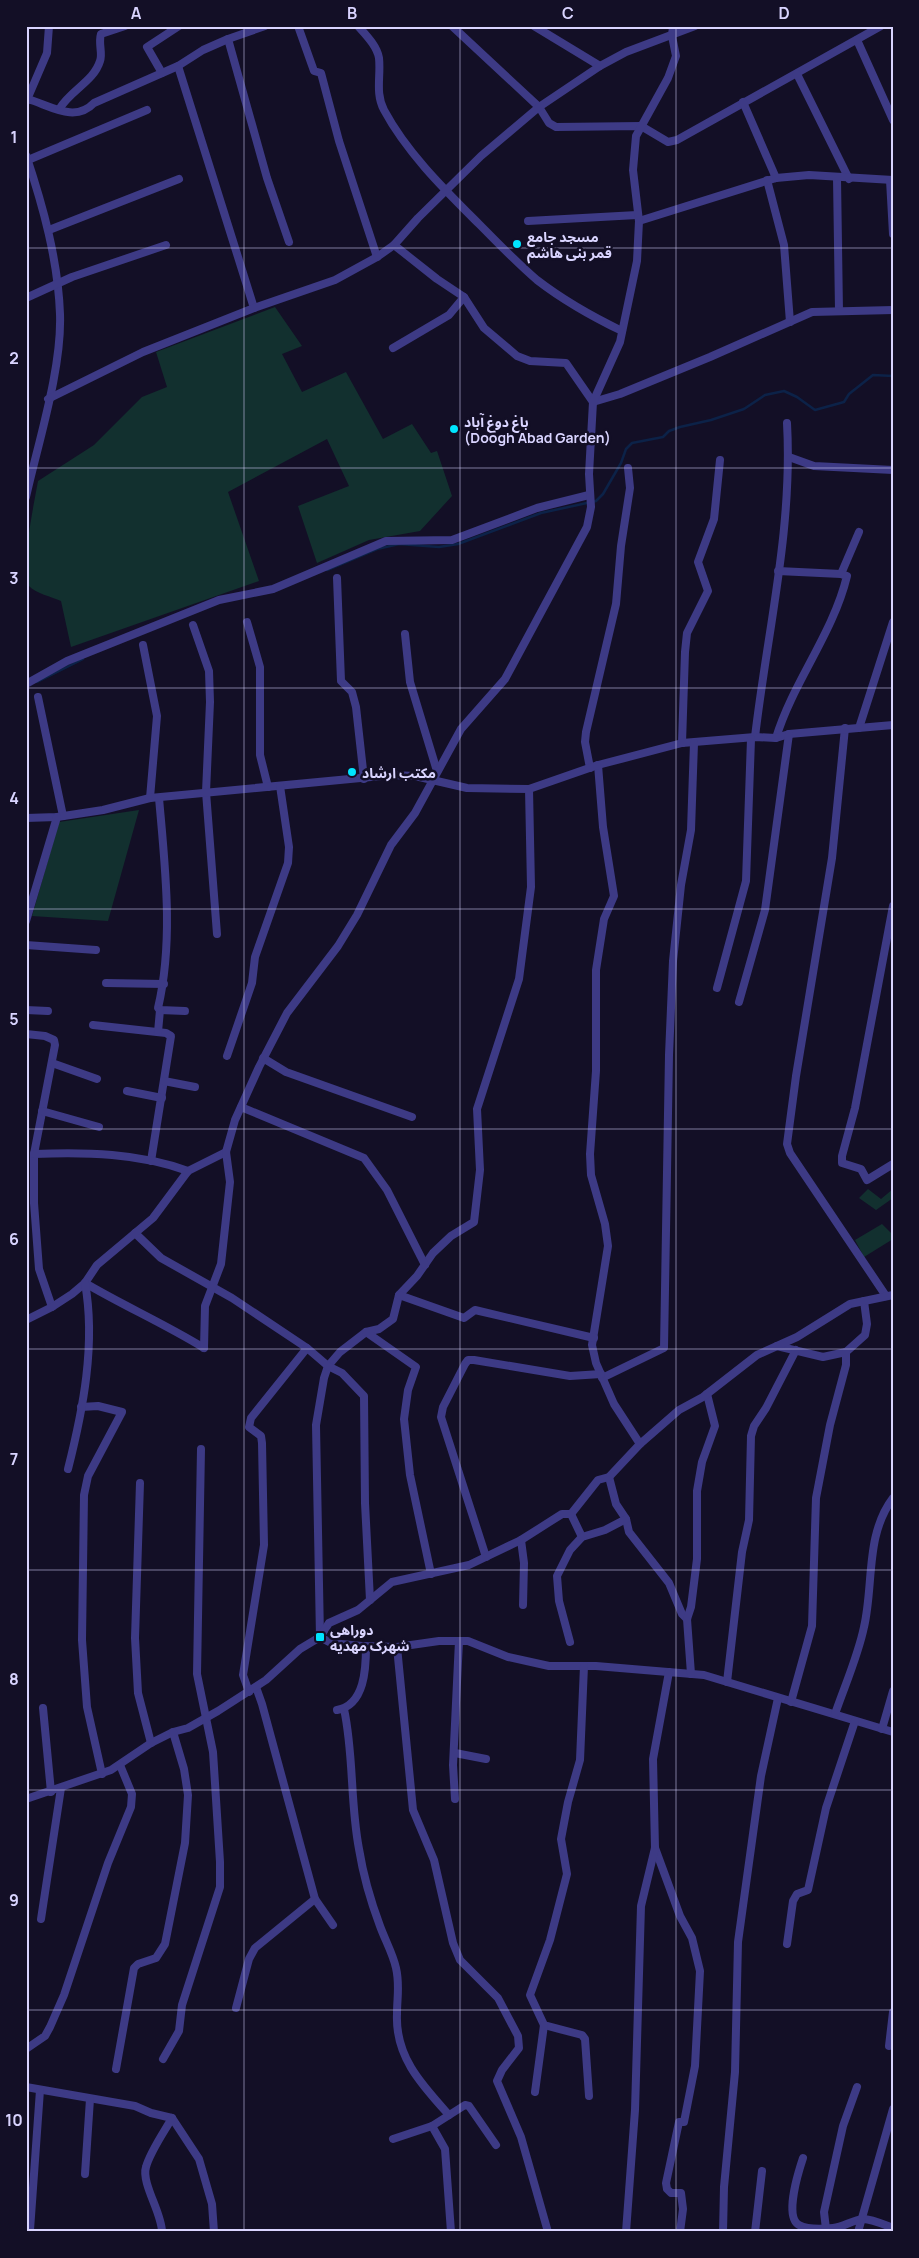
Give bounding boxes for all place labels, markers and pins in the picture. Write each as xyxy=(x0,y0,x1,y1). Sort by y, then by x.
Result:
place label: مسجد جامع قمر بنی هاشم xyxy=(527,227,612,264)
marker: مسجد جامع قمر بنی هاشم xyxy=(511,238,523,250)
place label: باغ دوغ آباد (Doogh Abad Garden) xyxy=(464,412,611,447)
marker: باغ دوغ آباد (Doogh Abad Garden) xyxy=(448,423,460,435)
place label: مکتب ارشاد xyxy=(362,763,436,782)
marker: مکتب ارشاد xyxy=(346,766,358,778)
place label: دوراهی شهرک مهدیه xyxy=(330,1620,410,1655)
marker: دوراهی شهرک مهدیه xyxy=(314,1631,326,1643)

